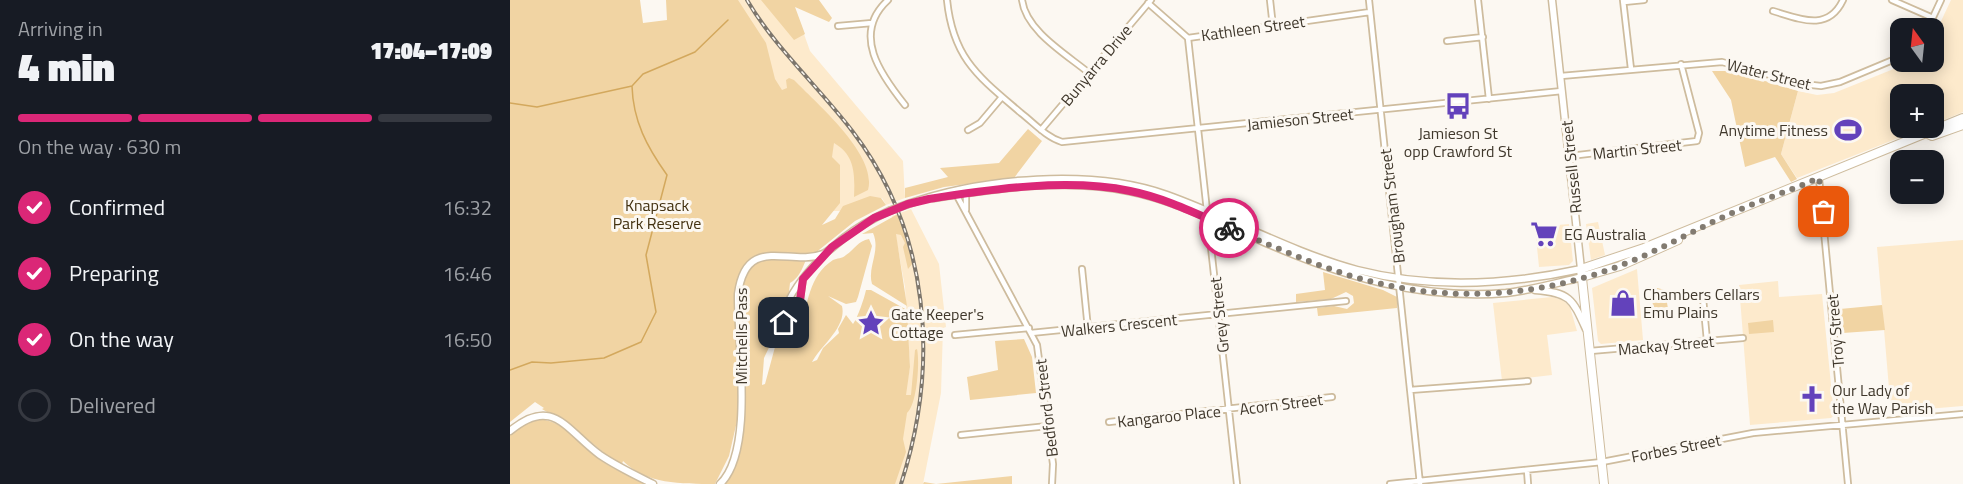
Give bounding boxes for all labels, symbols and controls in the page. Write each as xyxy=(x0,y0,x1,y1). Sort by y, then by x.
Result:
street label: Kathleen Street xyxy=(1200,9,1307,47)
text: Arriving in xyxy=(18,13,103,44)
north arrow xyxy=(1890,18,1944,72)
map controls xyxy=(1890,18,1944,204)
street label: Bunyarra Drive xyxy=(1055,19,1137,111)
text: 17:04–17:09 xyxy=(370,34,492,68)
text: 4 min xyxy=(18,37,115,96)
street label: Water Street xyxy=(1724,52,1814,96)
button: + xyxy=(1890,84,1944,138)
bus stop icon: Jamieson St opp Crawford St xyxy=(1443,91,1473,121)
street label: Jamieson Street xyxy=(1246,101,1355,137)
sports icon: Anytime Fitness xyxy=(1833,115,1863,145)
place label: Anytime Fitness xyxy=(1719,118,1828,142)
street label: Russell Street xyxy=(1554,119,1588,215)
place label: Jamieson St opp Crawford St xyxy=(1404,121,1513,163)
text: On the way · 630 m xyxy=(18,131,181,162)
street label: Martin Street xyxy=(1591,132,1683,166)
street label: Brougham Street xyxy=(1373,147,1411,265)
button: − xyxy=(1890,150,1944,204)
pin xyxy=(1798,186,1849,237)
text: Confirmed xyxy=(69,190,165,224)
icon: check xyxy=(18,191,51,224)
text: 16:32 xyxy=(443,192,492,223)
park label: Knapsack Park Reserve xyxy=(613,193,701,235)
icon: bag xyxy=(1807,195,1840,228)
courier xyxy=(1199,198,1259,258)
icon: bike xyxy=(1213,212,1246,245)
supermarket icon: EG Australia xyxy=(1529,219,1559,249)
place label: EG Australia xyxy=(1564,222,1646,246)
text: Preparing xyxy=(69,256,159,290)
icon: check xyxy=(18,257,51,290)
text: 16:46 xyxy=(443,258,492,289)
street label: Grey Street xyxy=(1203,276,1235,354)
place label: Chambers Cellars Emu Plains xyxy=(1643,282,1760,324)
street label: Mitchells Pass xyxy=(729,288,753,384)
shop icon: Chambers Cellars Emu Plains xyxy=(1608,288,1638,318)
street label: Troy Street xyxy=(1820,293,1850,369)
pin xyxy=(758,297,809,348)
place label: Gate Keeper's Cottage xyxy=(891,302,984,344)
icon: home xyxy=(767,306,800,339)
street label: Walkers Crescent xyxy=(1060,307,1178,343)
place icon: Gate Keeper's Cottage xyxy=(856,308,886,338)
text: On the way xyxy=(69,322,174,356)
icon: check xyxy=(18,323,51,356)
text: 16:50 xyxy=(443,324,492,355)
street label: Mackay Street xyxy=(1617,329,1715,361)
street label: Bedford Street xyxy=(1028,357,1064,458)
place label: Our Lady of the Way Parish xyxy=(1832,378,1933,420)
church icon: Our Lady of the Way Parish xyxy=(1797,384,1827,414)
street label: Acorn Street xyxy=(1238,387,1324,421)
text: Delivered xyxy=(69,388,156,422)
street label: Kangaroo Place xyxy=(1116,399,1222,433)
street label: Forbes Street xyxy=(1629,427,1723,468)

